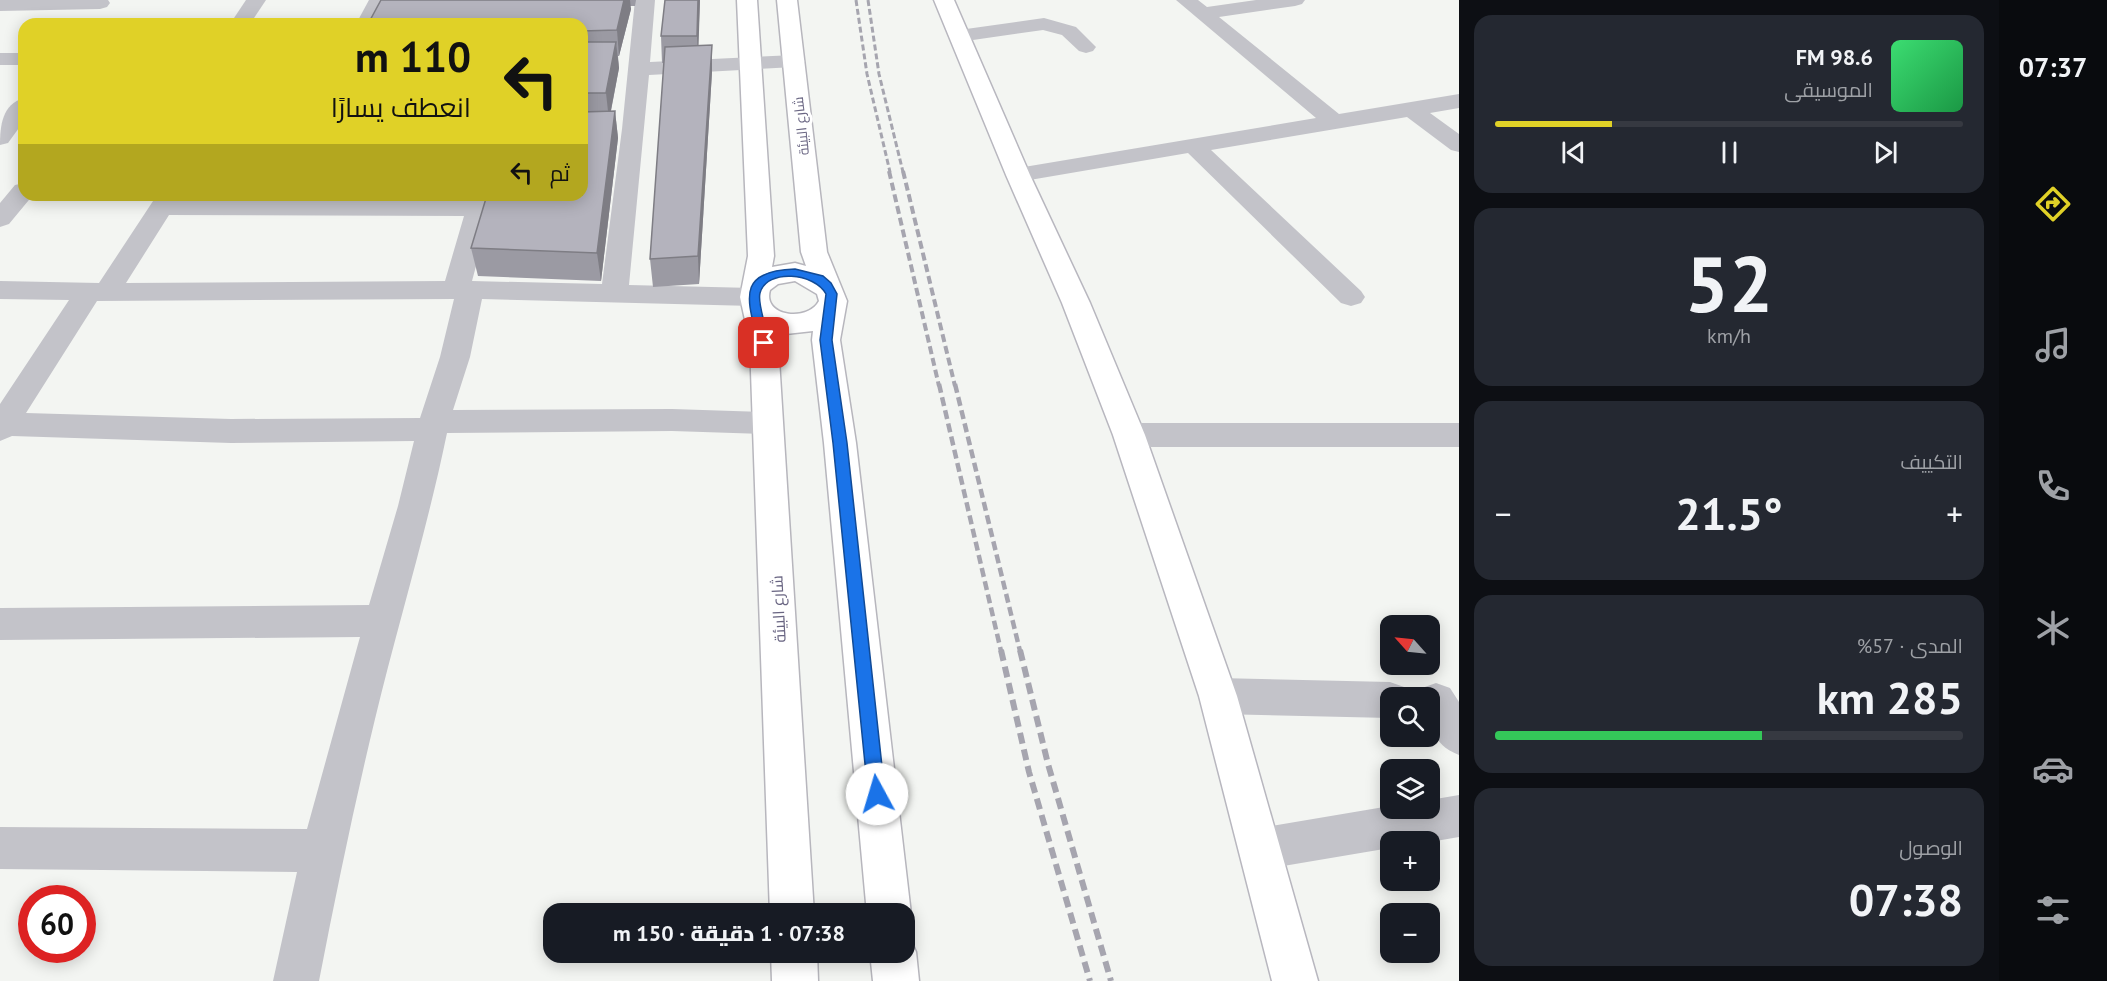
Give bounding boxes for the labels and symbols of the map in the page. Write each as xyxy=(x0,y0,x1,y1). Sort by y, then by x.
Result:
street label: شارع البيئة xyxy=(789,96,813,156)
pin xyxy=(738,317,789,368)
street label: شارع البيئة xyxy=(766,575,792,643)
north arrow xyxy=(1380,615,1440,675)
position arrow xyxy=(845,762,909,826)
speed limit sign: 60 xyxy=(18,885,96,963)

